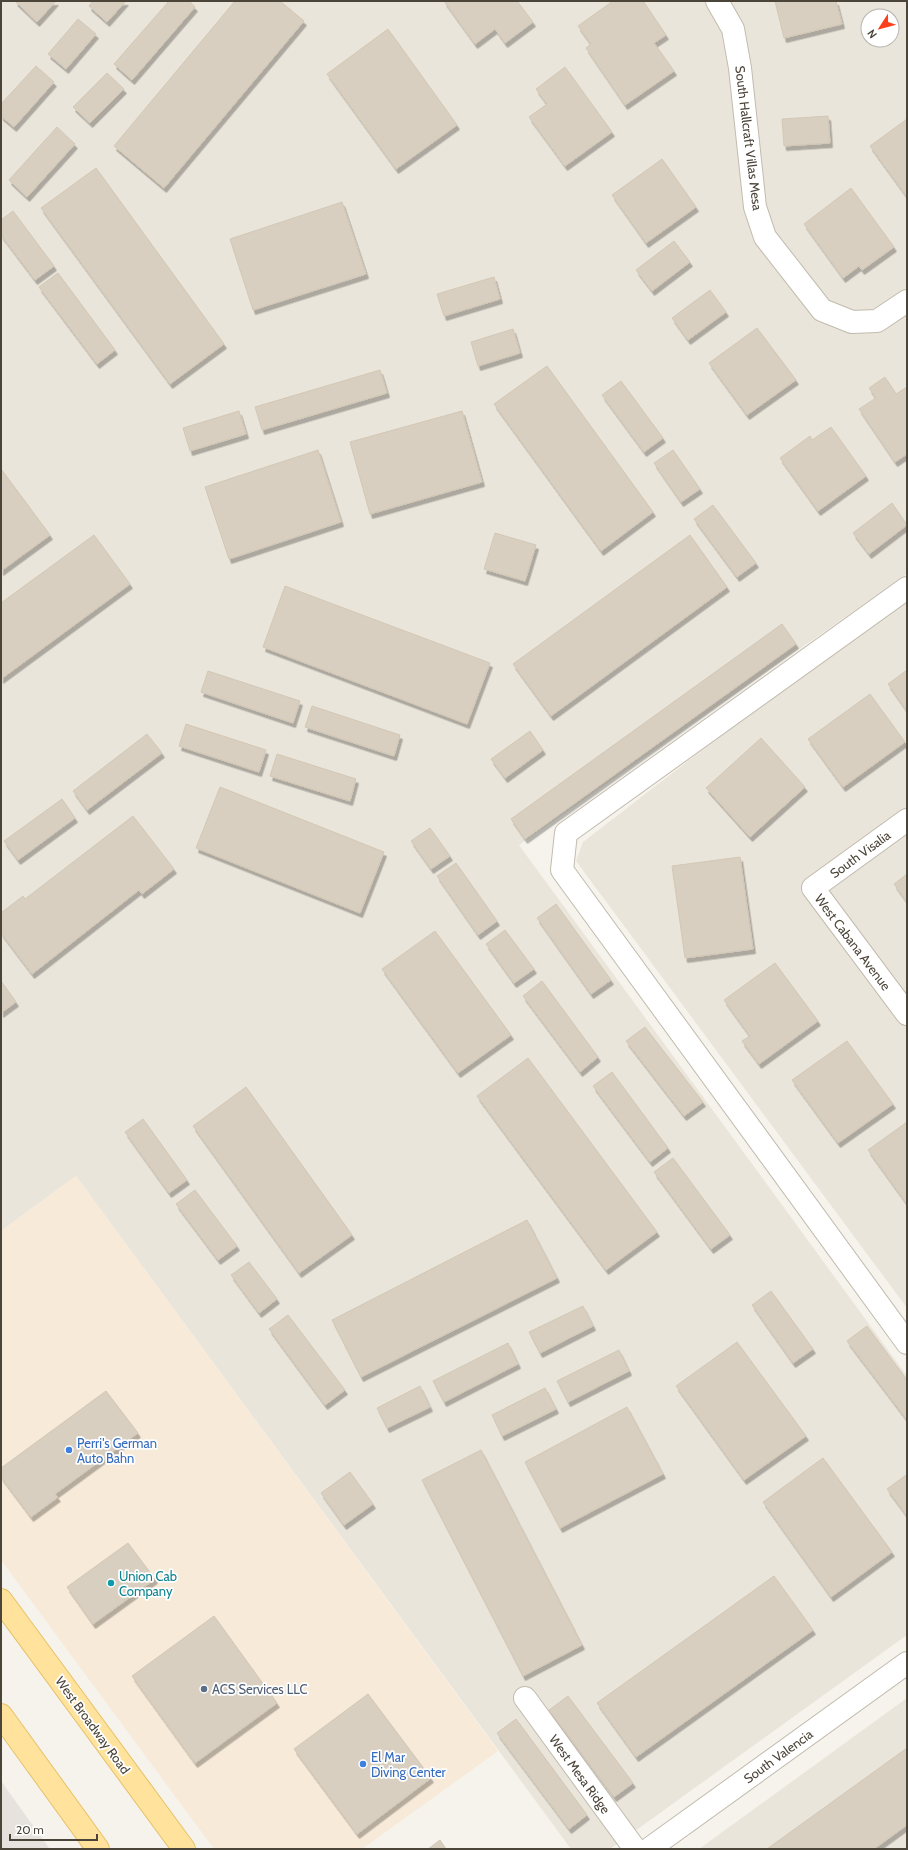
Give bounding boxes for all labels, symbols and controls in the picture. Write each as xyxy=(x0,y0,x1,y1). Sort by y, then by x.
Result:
north arrow xyxy=(860,8,900,48)
text: N xyxy=(864,27,880,41)
street label: South Hallcraft Villas Mesa xyxy=(732,65,766,212)
street label: South Visalia xyxy=(827,826,894,881)
street label: West Cabana Avenue xyxy=(812,891,895,994)
place label: Perri's German Auto Bahn xyxy=(77,1435,157,1466)
marker: Perri's German Auto Bahn xyxy=(64,1445,74,1455)
place label: Union Cab Company xyxy=(119,1568,177,1599)
marker: Union Cab Company xyxy=(106,1578,116,1588)
street label: West Broadway Road xyxy=(52,1673,134,1777)
place label: ACS Services LLC xyxy=(212,1681,307,1697)
marker: ACS Services LLC xyxy=(199,1684,209,1694)
street label: South Valencia xyxy=(740,1725,816,1786)
street label: West Mesa Ridge xyxy=(546,1731,614,1817)
place label: El Mar Diving Center xyxy=(371,1749,447,1780)
marker: El Mar Diving Center xyxy=(358,1759,368,1769)
scale bar xyxy=(10,1816,97,1842)
text: 20 m xyxy=(16,1822,44,1837)

